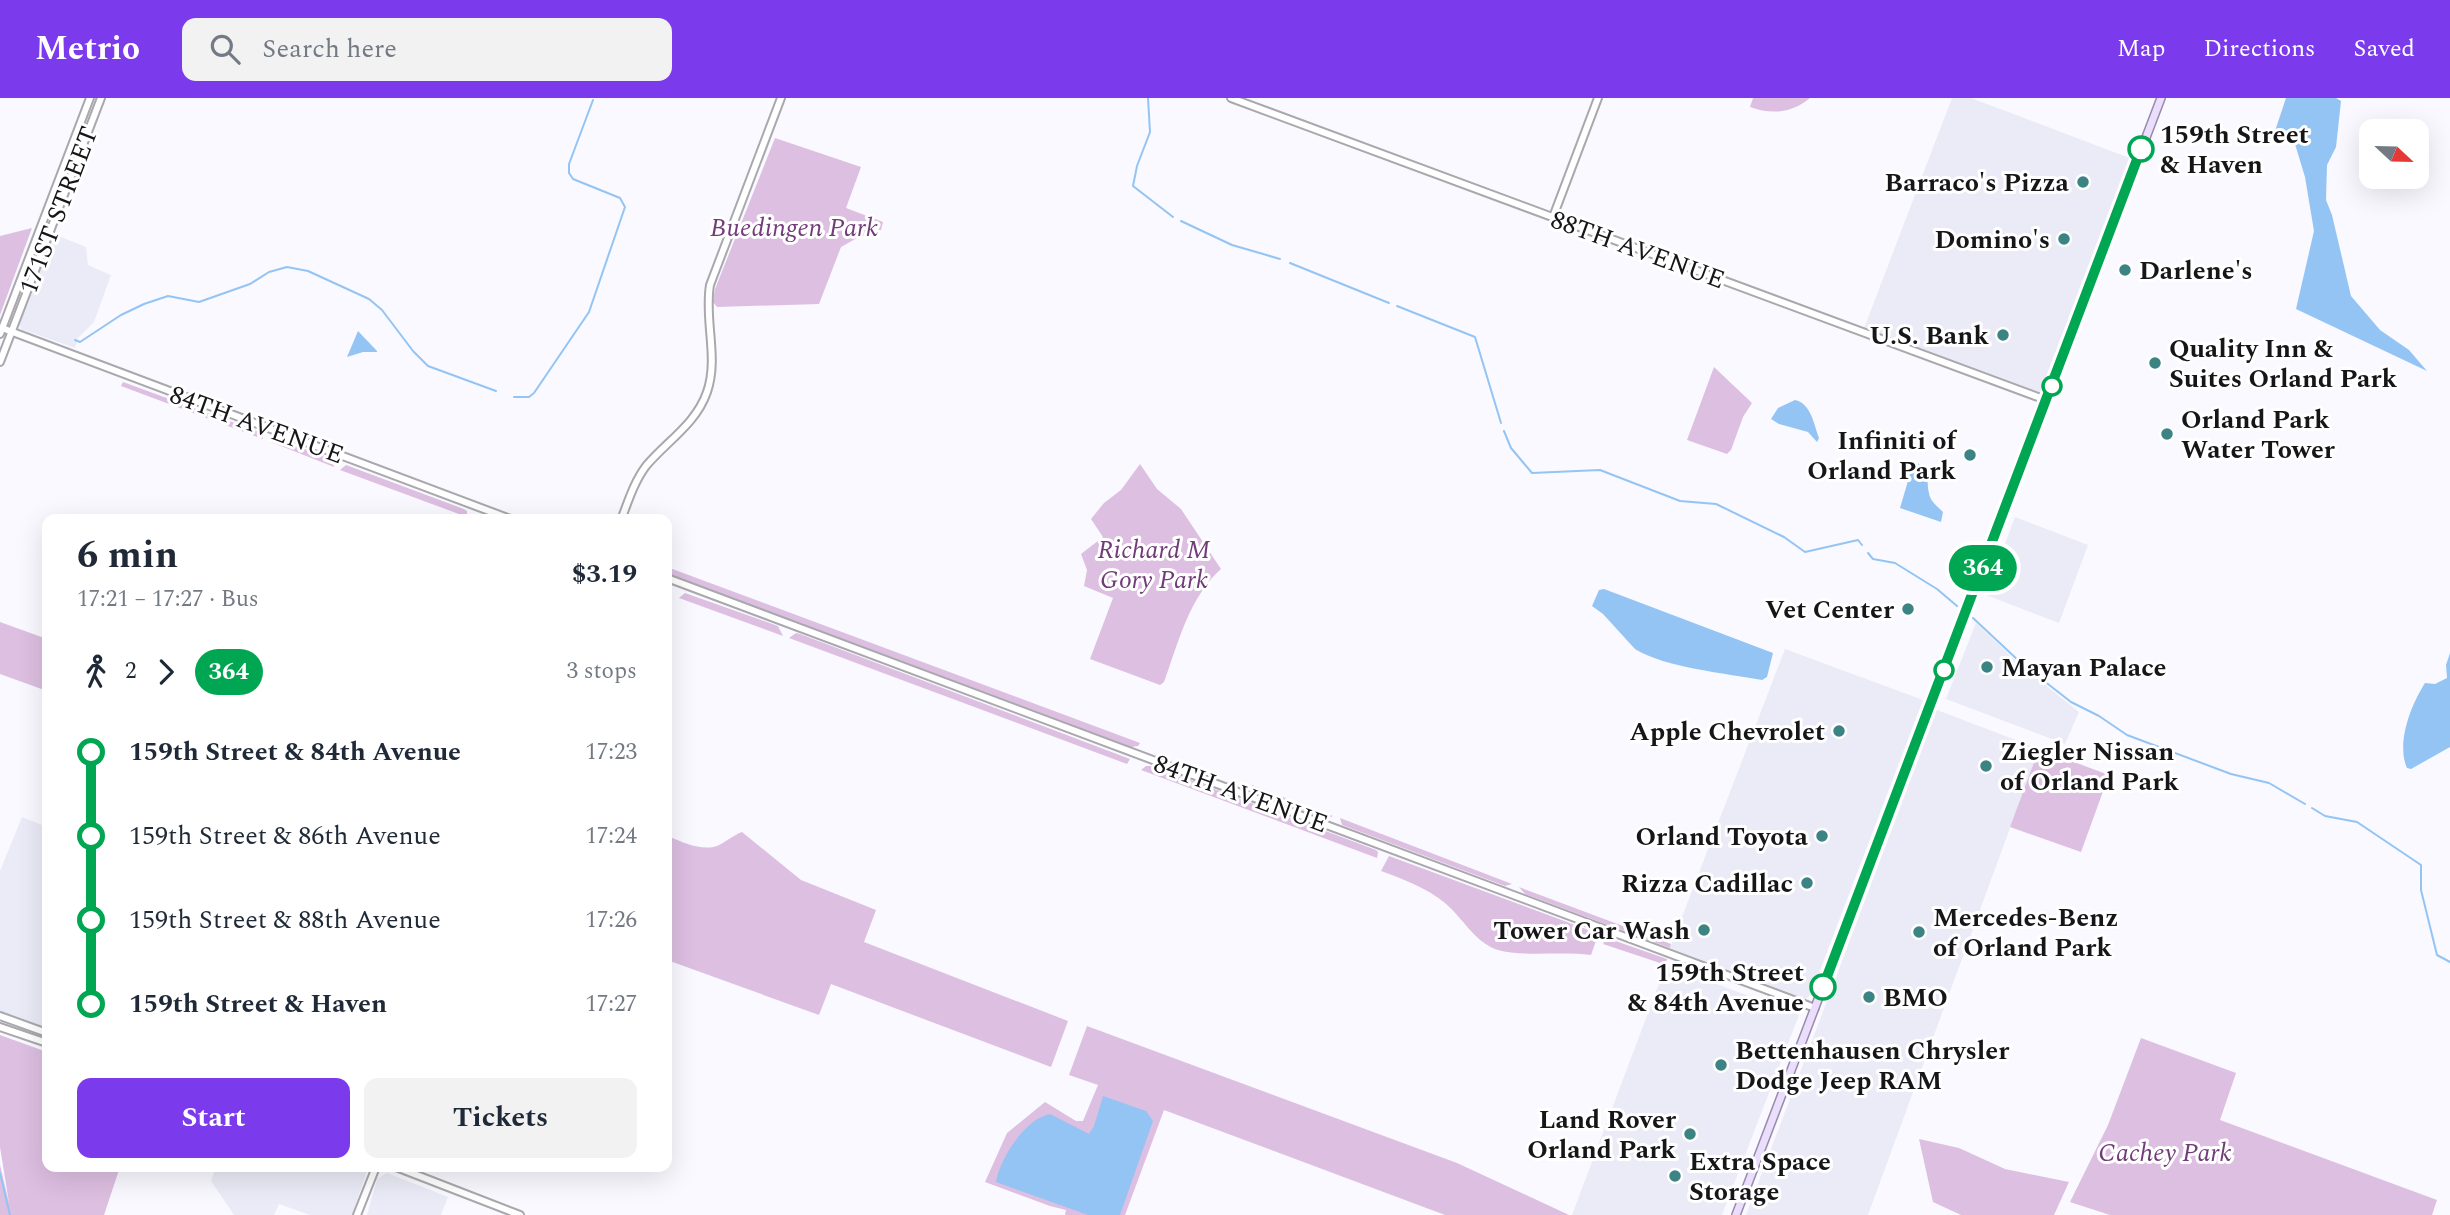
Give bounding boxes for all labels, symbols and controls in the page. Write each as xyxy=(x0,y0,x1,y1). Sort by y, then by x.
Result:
search box xyxy=(182,18,672,81)
text: Metrio xyxy=(35,24,140,74)
text: Search here xyxy=(262,29,397,69)
icon: search xyxy=(206,30,244,68)
text: Map xyxy=(2117,31,2165,67)
text: Directions xyxy=(2203,31,2315,67)
text: Saved xyxy=(2353,31,2415,67)
place label: 159th Street & Haven xyxy=(2160,115,2309,185)
north arrow xyxy=(2359,119,2429,189)
map controls xyxy=(2359,119,2429,189)
street label: 171ST STREET xyxy=(9,121,109,300)
marker: 159th Street & Haven xyxy=(2128,136,2154,162)
place label: Barraco's Pizza xyxy=(1885,163,2070,203)
marker: Barraco's Pizza xyxy=(2075,174,2091,190)
street label: 88TH AVENUE xyxy=(1545,200,1730,300)
park label: Buedingen Park xyxy=(710,208,878,248)
place label: Domino's xyxy=(1935,220,2050,260)
marker: Domino's xyxy=(2056,231,2072,247)
place label: Darlene's xyxy=(2139,251,2253,291)
marker: Darlene's xyxy=(2117,262,2133,278)
place label: U.S. Bank xyxy=(1869,316,1989,356)
marker: U.S. Bank xyxy=(1995,327,2011,343)
place label: Quality Inn & Suites Orland Park xyxy=(2169,329,2398,399)
marker: Quality Inn & Suites Orland Park xyxy=(2147,355,2163,371)
street label: 84TH AVENUE xyxy=(164,375,349,475)
unlabelled marker xyxy=(2042,376,2062,396)
place label: Orland Park Water Tower xyxy=(2181,400,2336,470)
place label: Infiniti of Orland Park xyxy=(1807,421,1957,491)
marker: Orland Park Water Tower xyxy=(2159,426,2175,442)
marker: Infiniti of Orland Park xyxy=(1962,447,1978,463)
text: 6 min xyxy=(77,527,178,585)
park label: Richard M Gory Park xyxy=(1098,530,1210,600)
line badge: 364 xyxy=(1943,545,2023,591)
text: 364 xyxy=(1963,550,2003,586)
text: $3.19 xyxy=(572,554,637,594)
text: 17:21 – 17:27 · Bus xyxy=(77,582,259,617)
place label: Vet Center xyxy=(1765,590,1895,630)
marker: Vet Center xyxy=(1900,601,1916,617)
place label: Mayan Palace xyxy=(2001,648,2167,688)
icon: walk xyxy=(77,653,115,691)
icon: forward xyxy=(147,653,185,691)
text: 2 xyxy=(125,654,137,689)
text: 364 xyxy=(209,654,249,690)
text: 3 stops xyxy=(567,654,637,689)
marker: Mayan Palace xyxy=(1979,659,1995,675)
unlabelled marker xyxy=(1934,660,1954,680)
place label: Apple Chevrolet xyxy=(1630,712,1825,752)
marker: Apple Chevrolet xyxy=(1831,723,1847,739)
text: 159th Street & 84th Avenue xyxy=(129,732,461,772)
place label: Ziegler Nissan of Orland Park xyxy=(2000,732,2179,802)
text: 17:23 xyxy=(585,735,637,770)
street label: 84TH AVENUE xyxy=(1148,744,1333,844)
marker: Ziegler Nissan of Orland Park xyxy=(1978,758,1994,774)
text: 159th Street & 86th Avenue xyxy=(129,816,441,856)
place label: Orland Toyota xyxy=(1636,817,1809,857)
text: 17:24 xyxy=(585,819,637,854)
marker: Orland Toyota xyxy=(1814,828,1830,844)
place label: Rizza Cadillac xyxy=(1621,864,1793,904)
marker: Rizza Cadillac xyxy=(1799,875,1815,891)
place label: Mercedes-Benz of Orland Park xyxy=(1933,898,2118,968)
text: 159th Street & 88th Avenue xyxy=(129,900,441,940)
text: 17:26 xyxy=(585,903,637,938)
place label: Tower Car Wash xyxy=(1493,911,1690,951)
marker: Tower Car Wash xyxy=(1696,922,1712,938)
marker: Mercedes-Benz of Orland Park xyxy=(1911,924,1927,940)
place label: 159th Street & 84th Avenue xyxy=(1627,953,1804,1023)
marker: 159th Street & 84th Avenue xyxy=(1810,974,1836,1000)
place label: BMO xyxy=(1883,978,1948,1018)
text: 159th Street & Haven xyxy=(129,984,387,1024)
text: 17:27 xyxy=(585,987,637,1022)
marker: BMO xyxy=(1861,989,1877,1005)
place label: Bettenhausen Chrysler Dodge Jeep RAM xyxy=(1735,1031,2010,1101)
marker: Bettenhausen Chrysler Dodge Jeep RAM xyxy=(1713,1057,1729,1073)
button: Start xyxy=(77,1078,350,1158)
button: Tickets xyxy=(364,1078,637,1158)
place label: Land Rover Orland Park xyxy=(1527,1100,1677,1170)
marker: Land Rover Orland Park xyxy=(1682,1126,1698,1142)
park label: Cachey Park xyxy=(2098,1133,2232,1173)
place label: Extra Space Storage xyxy=(1689,1142,1831,1212)
marker: Extra Space Storage xyxy=(1667,1168,1683,1184)

